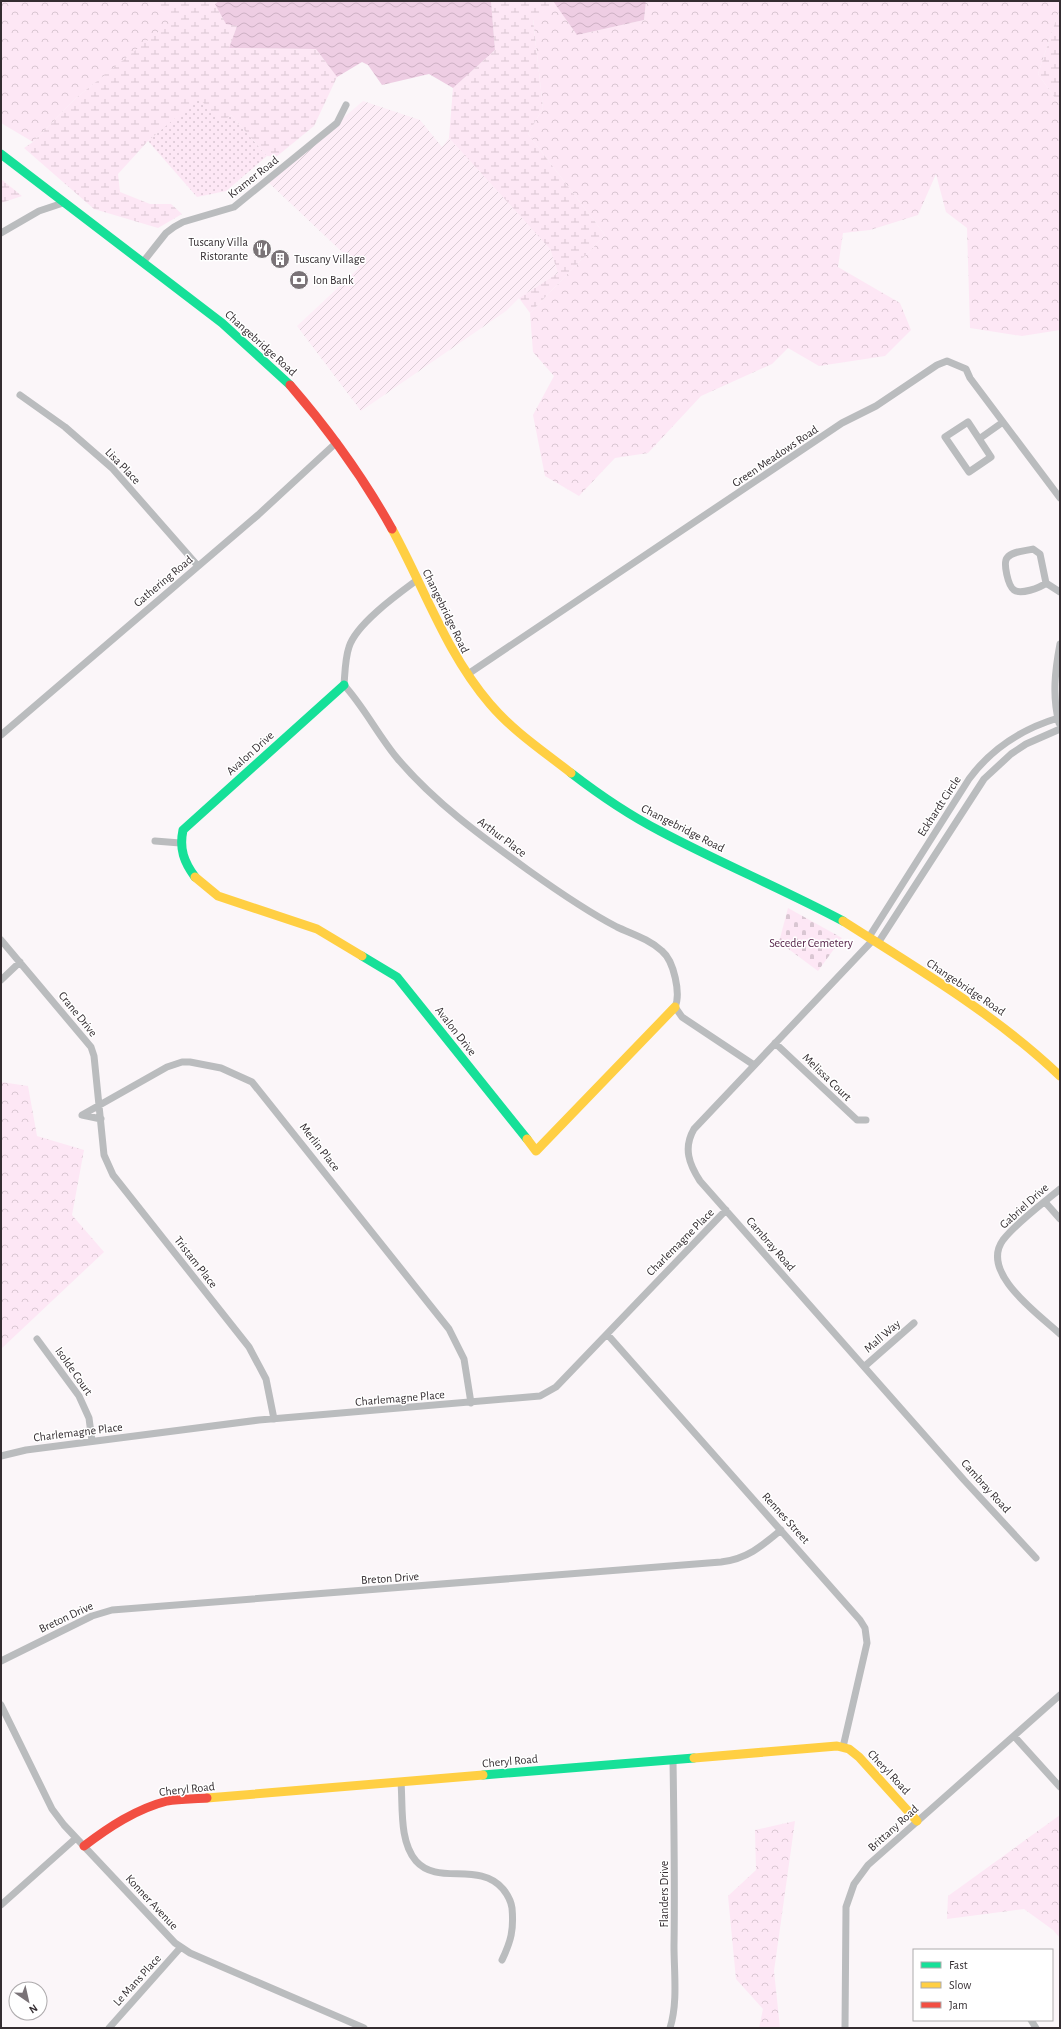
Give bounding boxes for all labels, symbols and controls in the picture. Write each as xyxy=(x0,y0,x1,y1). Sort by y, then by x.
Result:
street label: Kramer Road xyxy=(225,154,281,200)
place label: Tuscany Villa Ristorante xyxy=(188,236,248,262)
restaurant icon: Tuscany Villa Ristorante xyxy=(251,238,273,260)
building icon: Tuscany Village xyxy=(269,248,291,270)
place label: Tuscany Village xyxy=(294,253,365,266)
bank icon: Ion Bank xyxy=(288,269,310,291)
place label: Ion Bank xyxy=(313,274,354,286)
street label: Changebridge Road xyxy=(223,308,299,378)
street label: Green Meadows Road xyxy=(730,423,820,489)
street label: Lisa Place xyxy=(103,446,143,486)
street label: Gathering Road xyxy=(131,553,195,609)
street label: Changebridge Road xyxy=(420,567,472,655)
street label: Avalon Drive xyxy=(224,729,276,777)
street label: Eckhardt Circle xyxy=(915,774,963,838)
street label: Changebridge Road xyxy=(639,802,727,854)
street label: Arthur Place xyxy=(475,815,529,859)
park label: Seceder Cemetery xyxy=(769,937,853,950)
street label: Changebridge Road xyxy=(925,956,1007,1018)
street label: Crane Drive xyxy=(56,989,100,1039)
street label: Avalon Drive xyxy=(433,1004,479,1058)
street label: Melissa Court xyxy=(800,1051,854,1103)
street label: Merlin Place xyxy=(298,1121,342,1173)
street label: Gabriel Drive xyxy=(997,1181,1051,1231)
street label: Charlemagne Place xyxy=(644,1206,716,1278)
street label: Cambray Road xyxy=(744,1215,798,1274)
street label: Tristam Place xyxy=(172,1234,220,1290)
street label: Mall Way xyxy=(862,1317,903,1356)
street label: Isolde Court xyxy=(53,1345,95,1397)
street label: Charlemagne Place xyxy=(355,1388,445,1408)
street label: Charlemagne Place xyxy=(33,1421,123,1443)
street label: Cambray Road xyxy=(958,1457,1013,1516)
street label: Rennes Street xyxy=(760,1490,812,1546)
street label: Breton Drive xyxy=(361,1570,419,1586)
street label: Breton Drive xyxy=(37,1599,95,1635)
street label: Cheryl Road xyxy=(865,1747,912,1797)
street label: Cheryl Road xyxy=(482,1753,538,1770)
street label: Cheryl Road xyxy=(159,1780,216,1799)
street label: Brittany Road xyxy=(866,1802,921,1854)
street label: Flanders Drive xyxy=(658,1861,670,1927)
street label: Konner Avenue xyxy=(124,1872,180,1932)
legend xyxy=(913,1949,1053,2021)
street label: Le Mans Place xyxy=(111,1952,163,2008)
text: Fast xyxy=(949,1959,968,1971)
text: Slow xyxy=(949,1979,971,1991)
north arrow xyxy=(8,1981,48,2021)
text: Jam xyxy=(949,1999,968,2011)
text: N xyxy=(27,2002,40,2016)

